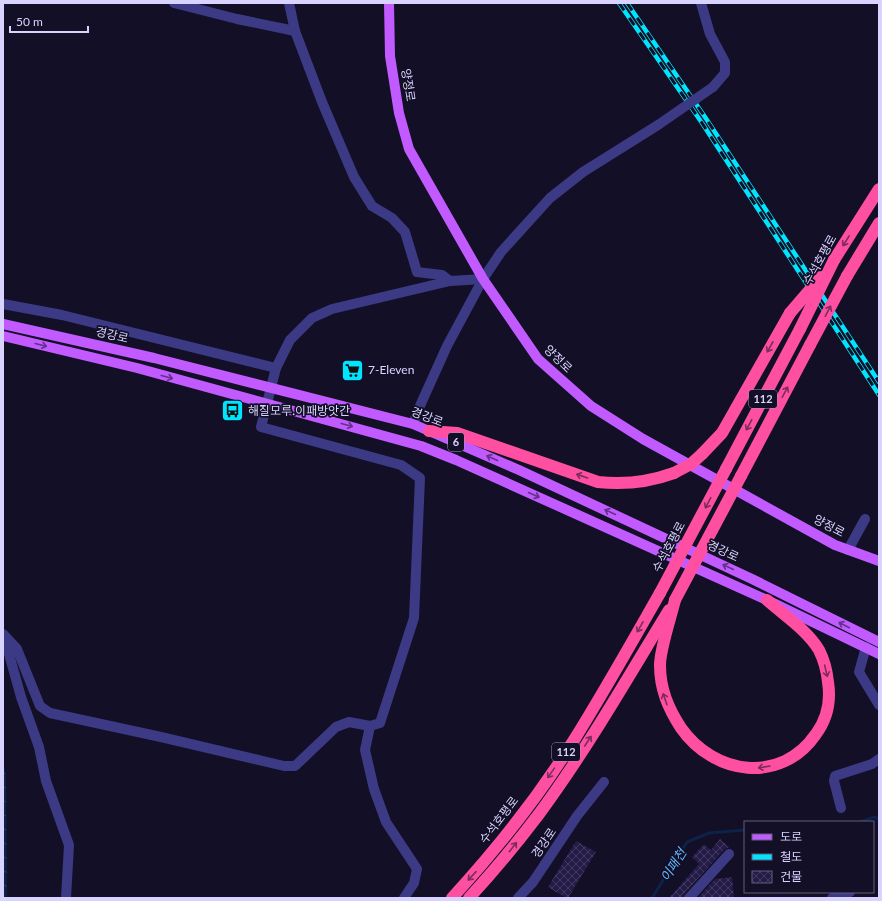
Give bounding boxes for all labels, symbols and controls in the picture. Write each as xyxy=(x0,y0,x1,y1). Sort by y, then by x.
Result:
scale bar xyxy=(10,8,88,34)
text: 50 m xyxy=(16,14,43,29)
street label: 양정로 xyxy=(398,67,418,102)
street label: 수석호평로 xyxy=(800,232,840,288)
one-way arrow xyxy=(842,235,850,246)
one-way arrow xyxy=(825,305,833,317)
street label: 경강로 xyxy=(94,323,130,346)
one-way arrow xyxy=(766,341,774,353)
one-way arrow xyxy=(34,342,47,350)
street label: 양정로 xyxy=(541,342,575,376)
supermarket icon: 7-Eleven xyxy=(339,357,365,383)
place label: 7-Eleven xyxy=(368,362,414,377)
one-way arrow xyxy=(160,373,173,381)
one-way arrow xyxy=(782,387,789,399)
road number: 112 xyxy=(749,390,777,408)
bus stop icon: 해질모루.이패방앗간 xyxy=(220,398,246,424)
place label: 해질모루.이패방앗간 xyxy=(248,403,350,418)
street label: 경강로 xyxy=(409,404,445,429)
one-way arrow xyxy=(745,419,752,431)
one-way arrow xyxy=(340,422,353,429)
road number: 6 xyxy=(448,433,464,451)
one-way arrow xyxy=(486,454,498,461)
one-way arrow xyxy=(576,472,588,480)
one-way arrow xyxy=(527,492,539,499)
one-way arrow xyxy=(703,497,711,509)
one-way arrow xyxy=(604,508,616,515)
street label: 양정로 xyxy=(811,511,847,540)
street label: 수석호평로 xyxy=(649,519,688,575)
street label: 경강로 xyxy=(705,537,741,564)
one-way arrow xyxy=(722,563,734,570)
one-way arrow xyxy=(636,620,644,632)
one-way arrow xyxy=(838,621,850,628)
one-way arrow xyxy=(823,664,831,677)
one-way arrow xyxy=(661,693,669,705)
one-way arrow xyxy=(585,735,593,747)
road number: 112 xyxy=(552,743,580,761)
one-way arrow xyxy=(758,763,771,771)
one-way arrow xyxy=(547,767,555,778)
street label: 수석호평로 xyxy=(476,793,521,846)
legend xyxy=(744,821,874,893)
street label: 경강로 xyxy=(528,825,559,861)
text: 도로 xyxy=(780,829,802,844)
one-way arrow xyxy=(509,842,517,853)
water label: 이패천 xyxy=(657,845,690,884)
text: 철도 xyxy=(780,849,802,864)
text: 건물 xyxy=(780,869,802,884)
one-way arrow xyxy=(468,871,477,881)

